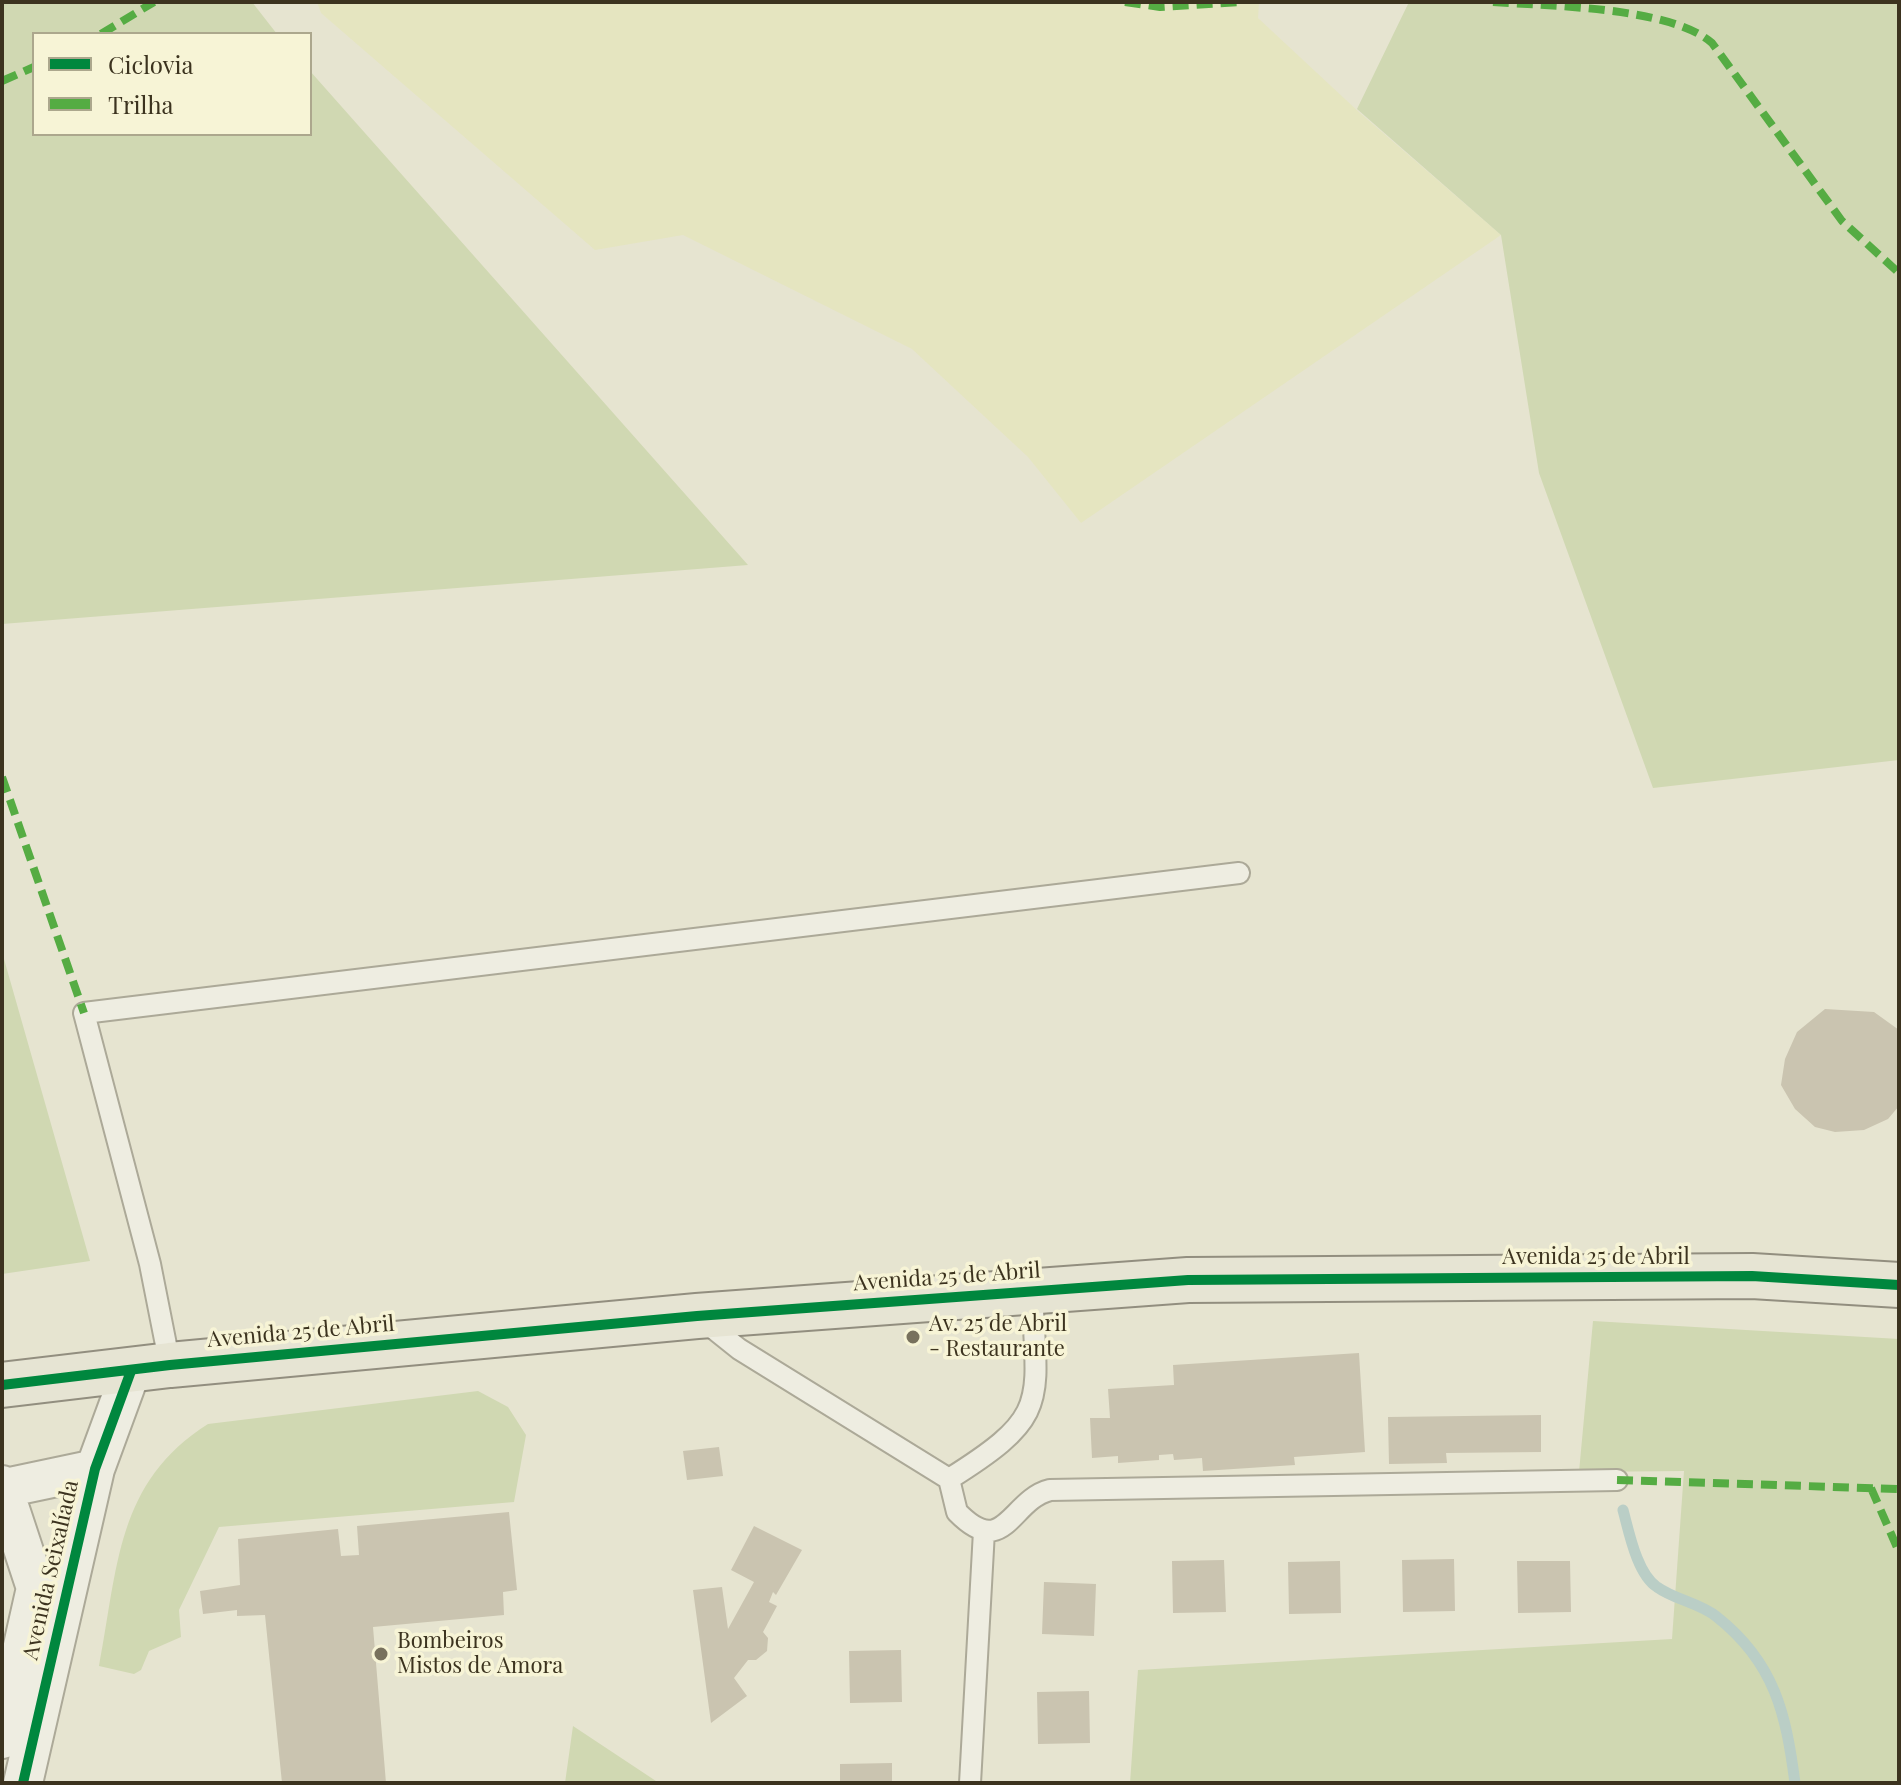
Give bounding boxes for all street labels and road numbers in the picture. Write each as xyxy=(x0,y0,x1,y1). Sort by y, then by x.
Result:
street label: Avenida 25 de Abril xyxy=(1502,1244,1690,1270)
street label: Avenida 25 de Abril xyxy=(852,1257,1042,1297)
street label: Avenida 25 de Abril xyxy=(206,1311,396,1353)
street label: Avenida Seixalíada xyxy=(17,1478,85,1662)

